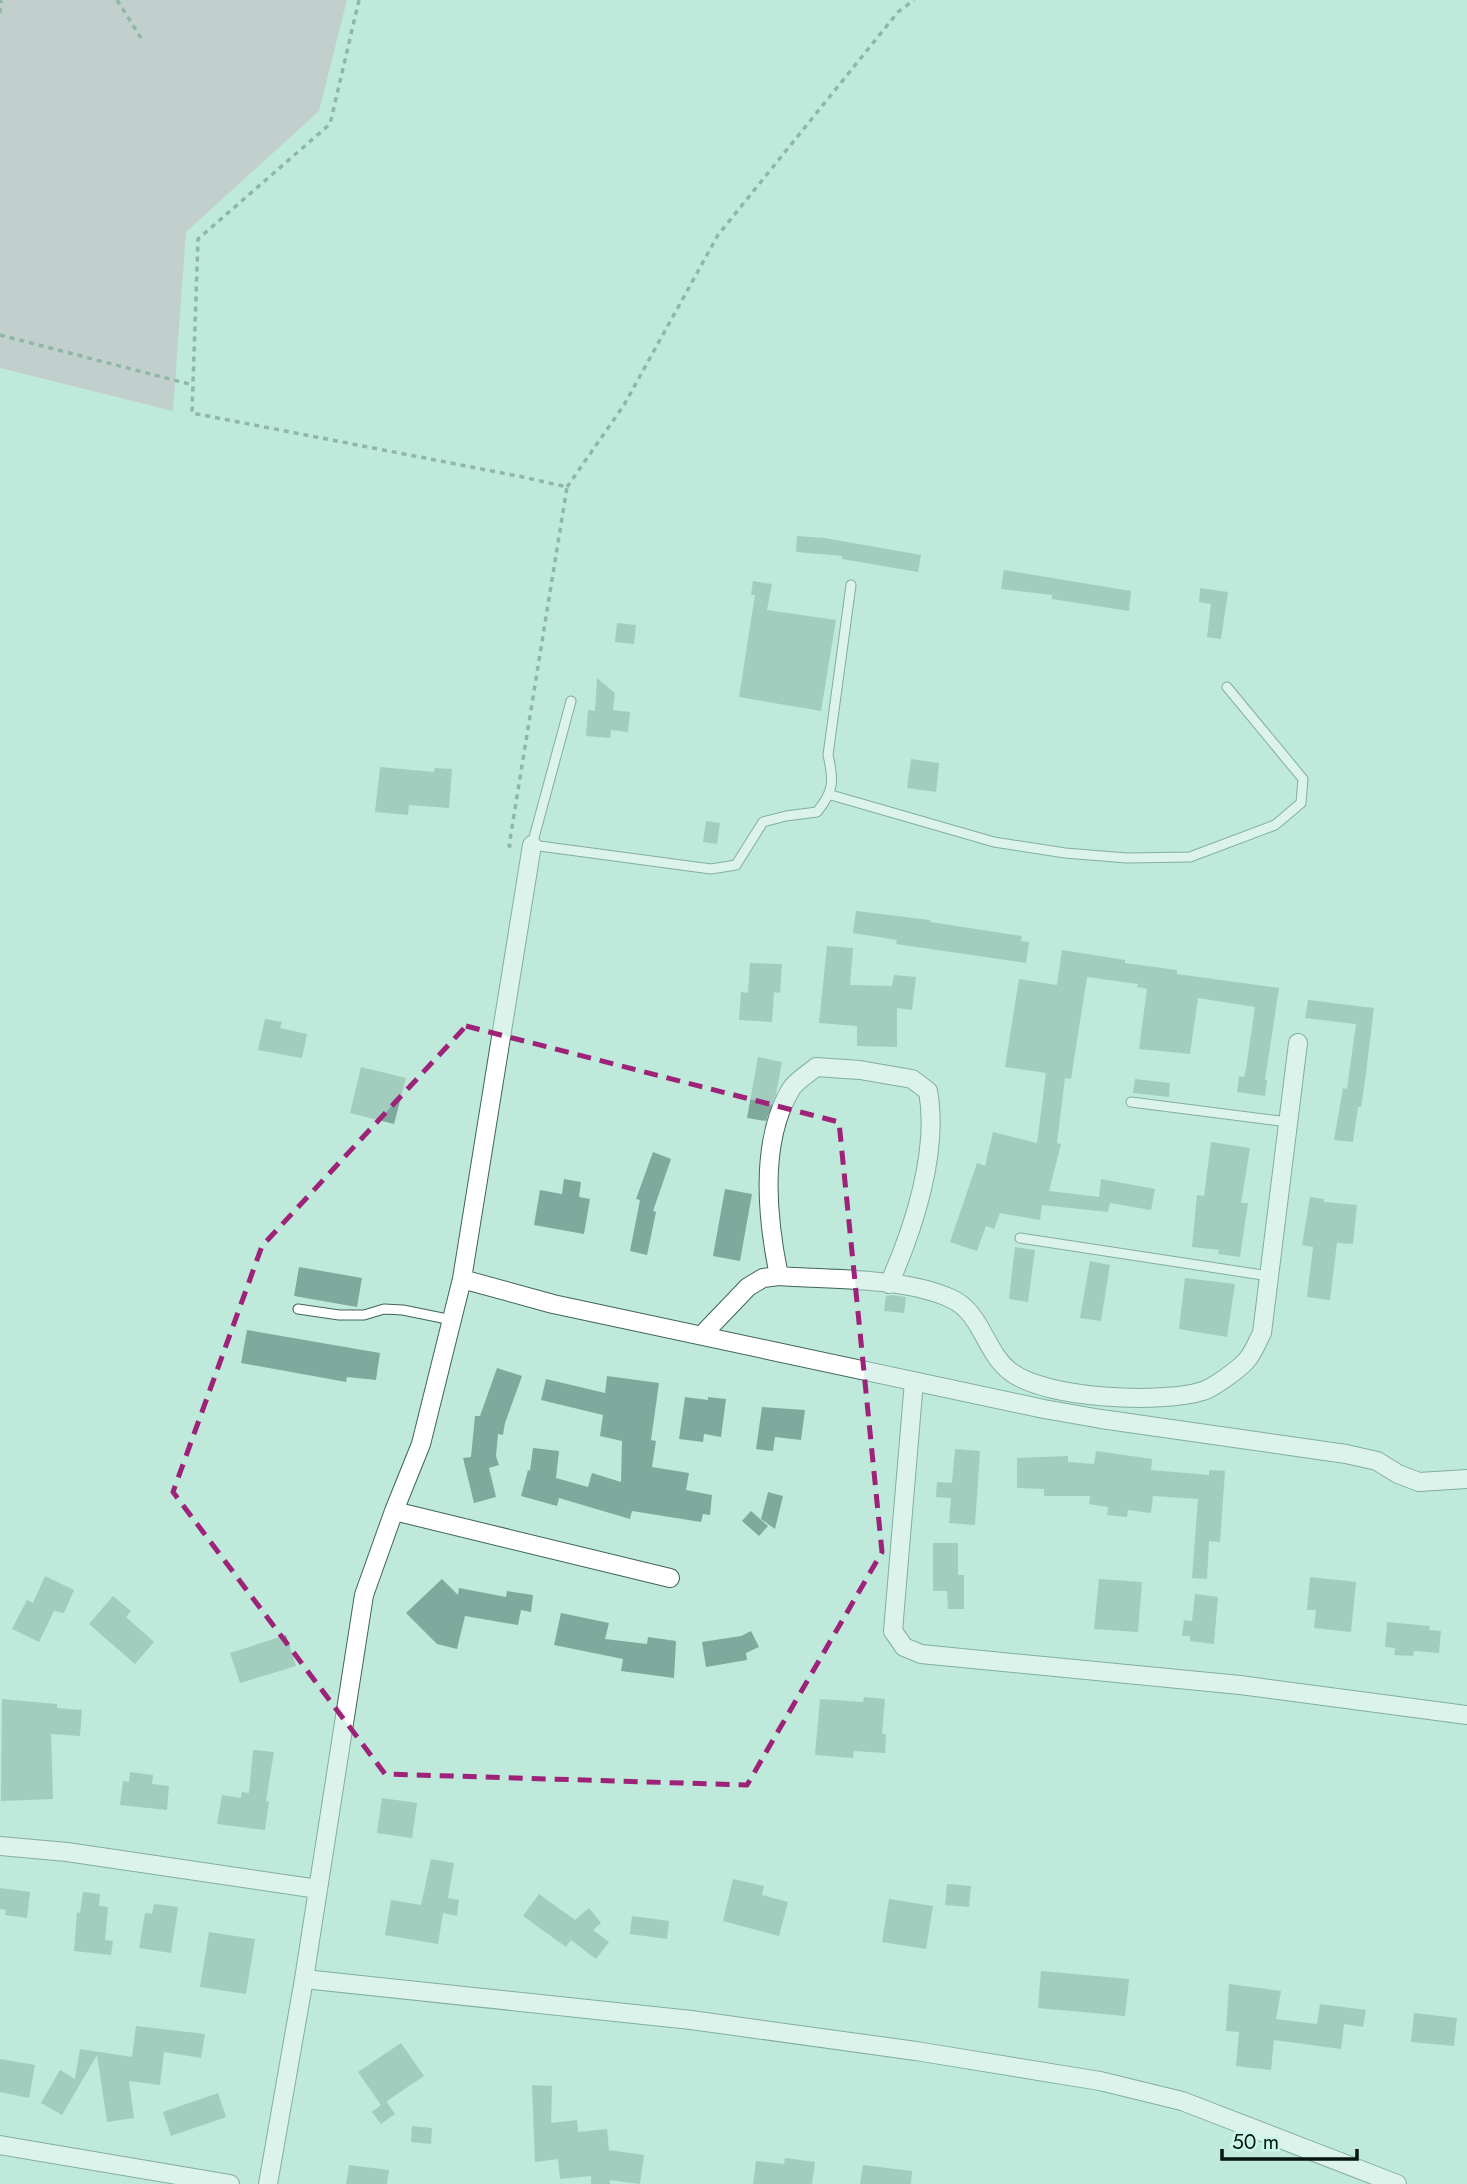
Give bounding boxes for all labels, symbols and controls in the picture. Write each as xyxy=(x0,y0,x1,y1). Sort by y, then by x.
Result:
scale bar xyxy=(1222,2118,1357,2162)
text: 50 m xyxy=(1232,2127,1279,2157)

